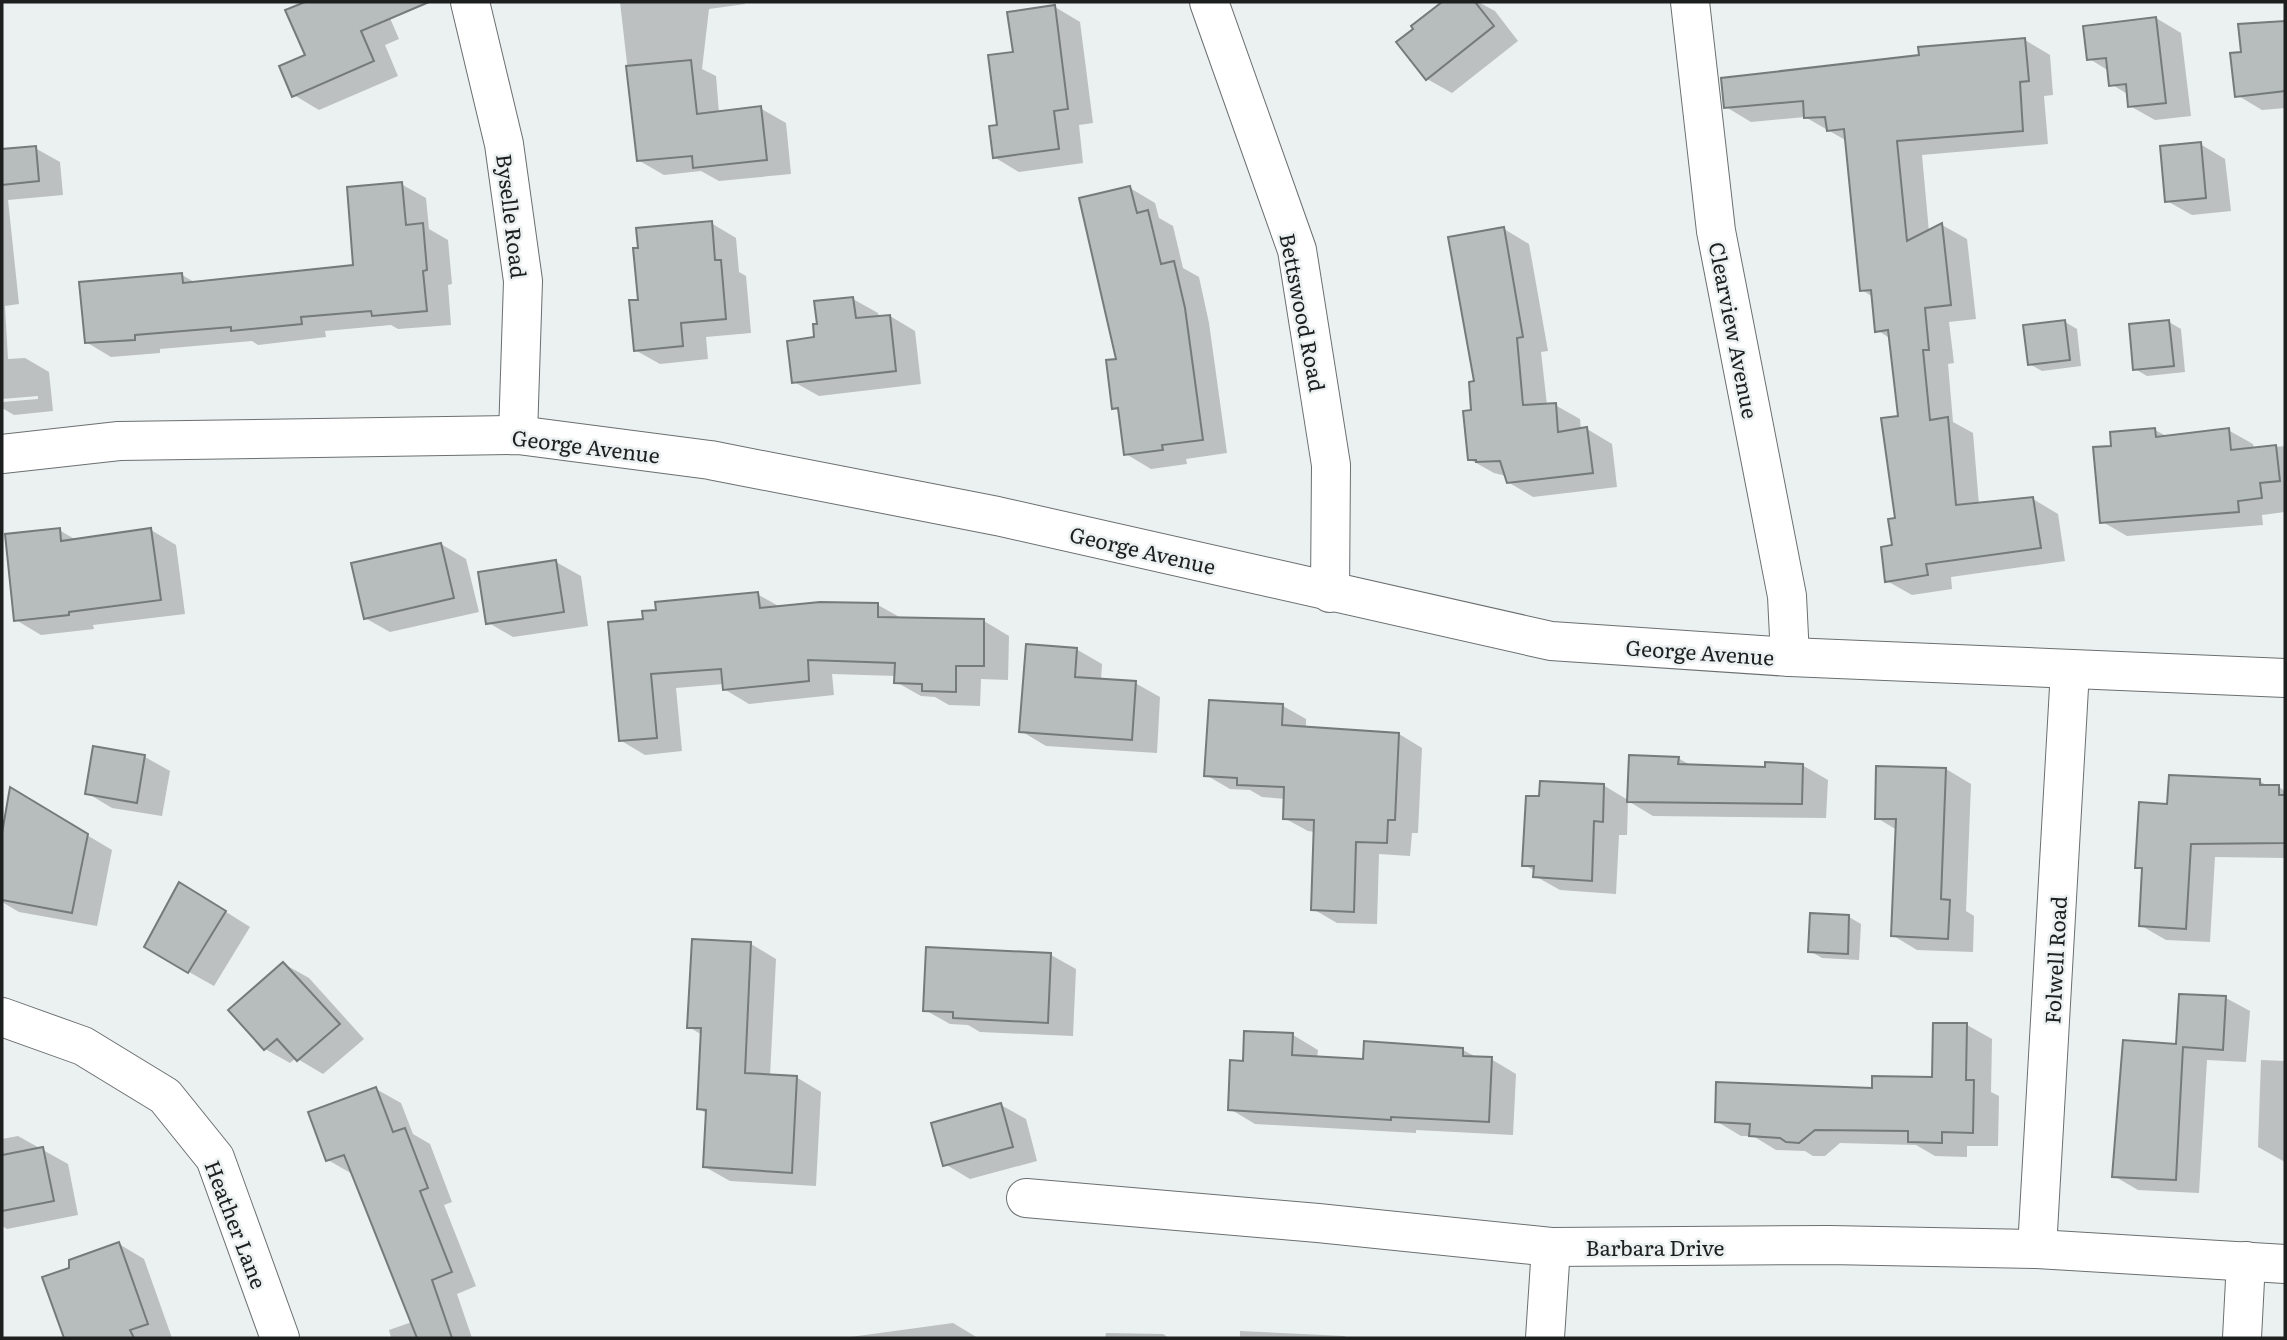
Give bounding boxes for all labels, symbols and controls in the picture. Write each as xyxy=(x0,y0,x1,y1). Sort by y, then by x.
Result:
street label: Byselle Road xyxy=(490,152,536,280)
street label: Bettswood Road xyxy=(1273,230,1335,394)
street label: Clearview Avenue xyxy=(1703,239,1767,421)
street label: George Avenue xyxy=(510,421,662,469)
street label: George Avenue xyxy=(1067,517,1219,581)
street label: George Avenue xyxy=(1625,630,1775,672)
street label: Folwell Road xyxy=(2035,895,2073,1025)
street label: Heather Lane xyxy=(198,1155,276,1293)
street label: Barbara Drive xyxy=(1586,1231,1725,1262)

